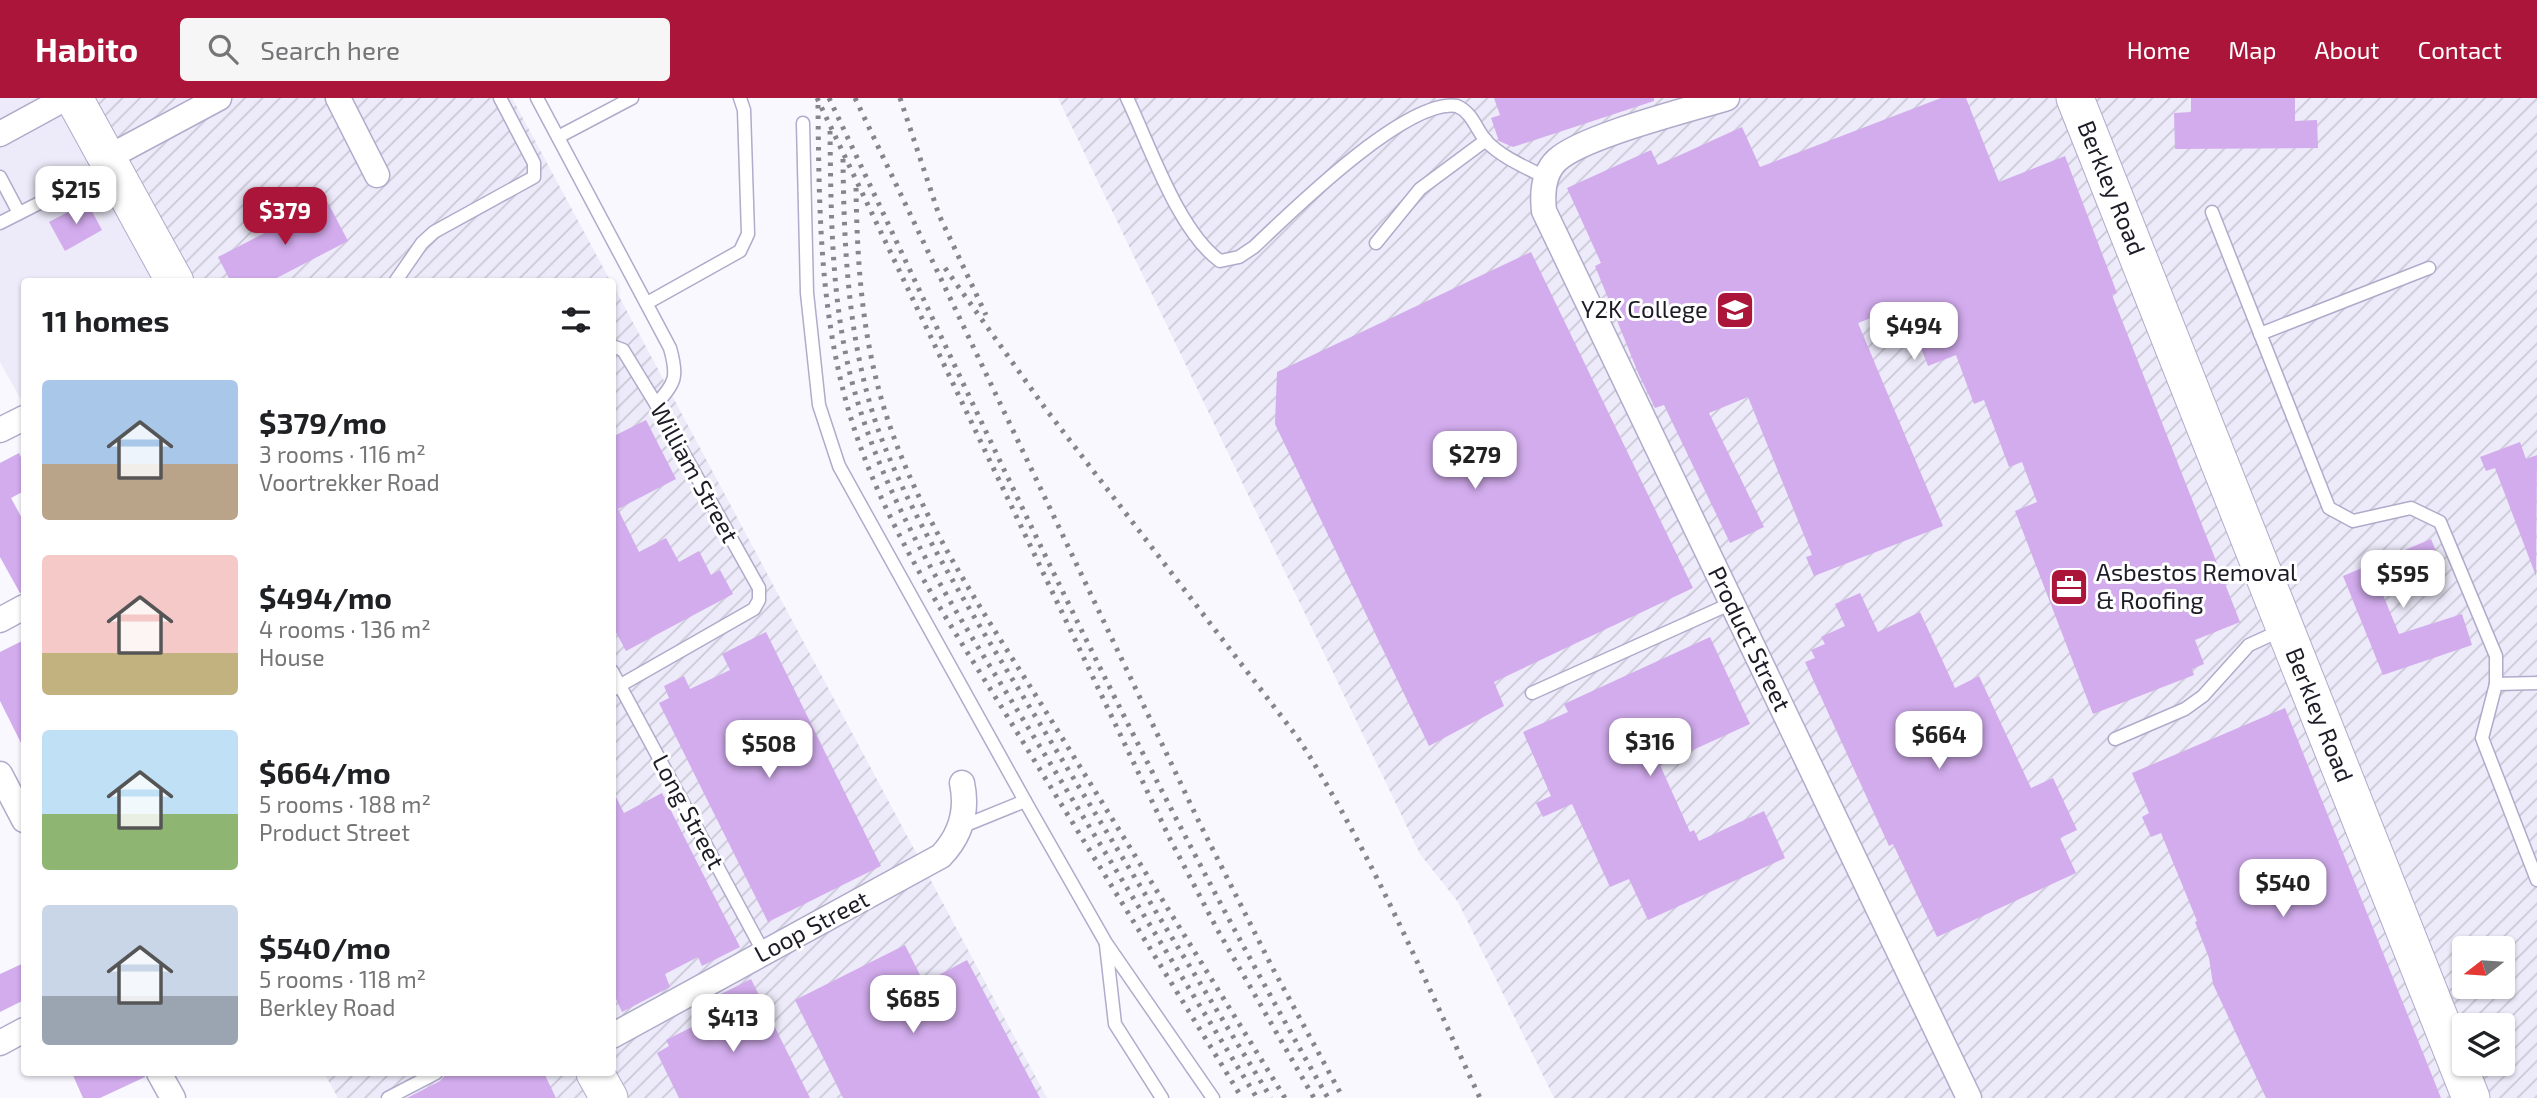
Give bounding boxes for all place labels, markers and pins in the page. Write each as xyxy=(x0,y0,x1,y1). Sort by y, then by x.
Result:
pin: $215 xyxy=(35,166,117,226)
pin: $379 xyxy=(244,188,326,247)
school or university icon: Y2K College xyxy=(1714,289,1756,331)
place label: Y2K College xyxy=(1581,294,1708,323)
pin: $494 xyxy=(1873,302,1955,362)
pin: $279 xyxy=(1434,432,1516,491)
pin: $595 xyxy=(2362,550,2444,610)
place label: Asbestos Removal & Roofing xyxy=(2096,557,2297,614)
office icon: Asbestos Removal & Roofing xyxy=(2048,566,2090,608)
pin: $664 xyxy=(1898,712,1980,771)
pin: $316 xyxy=(1609,718,1691,778)
pin: $508 xyxy=(728,720,810,780)
pin: $540 xyxy=(2242,860,2324,919)
pin: $685 xyxy=(872,976,954,1035)
pin: $413 xyxy=(692,995,774,1054)

